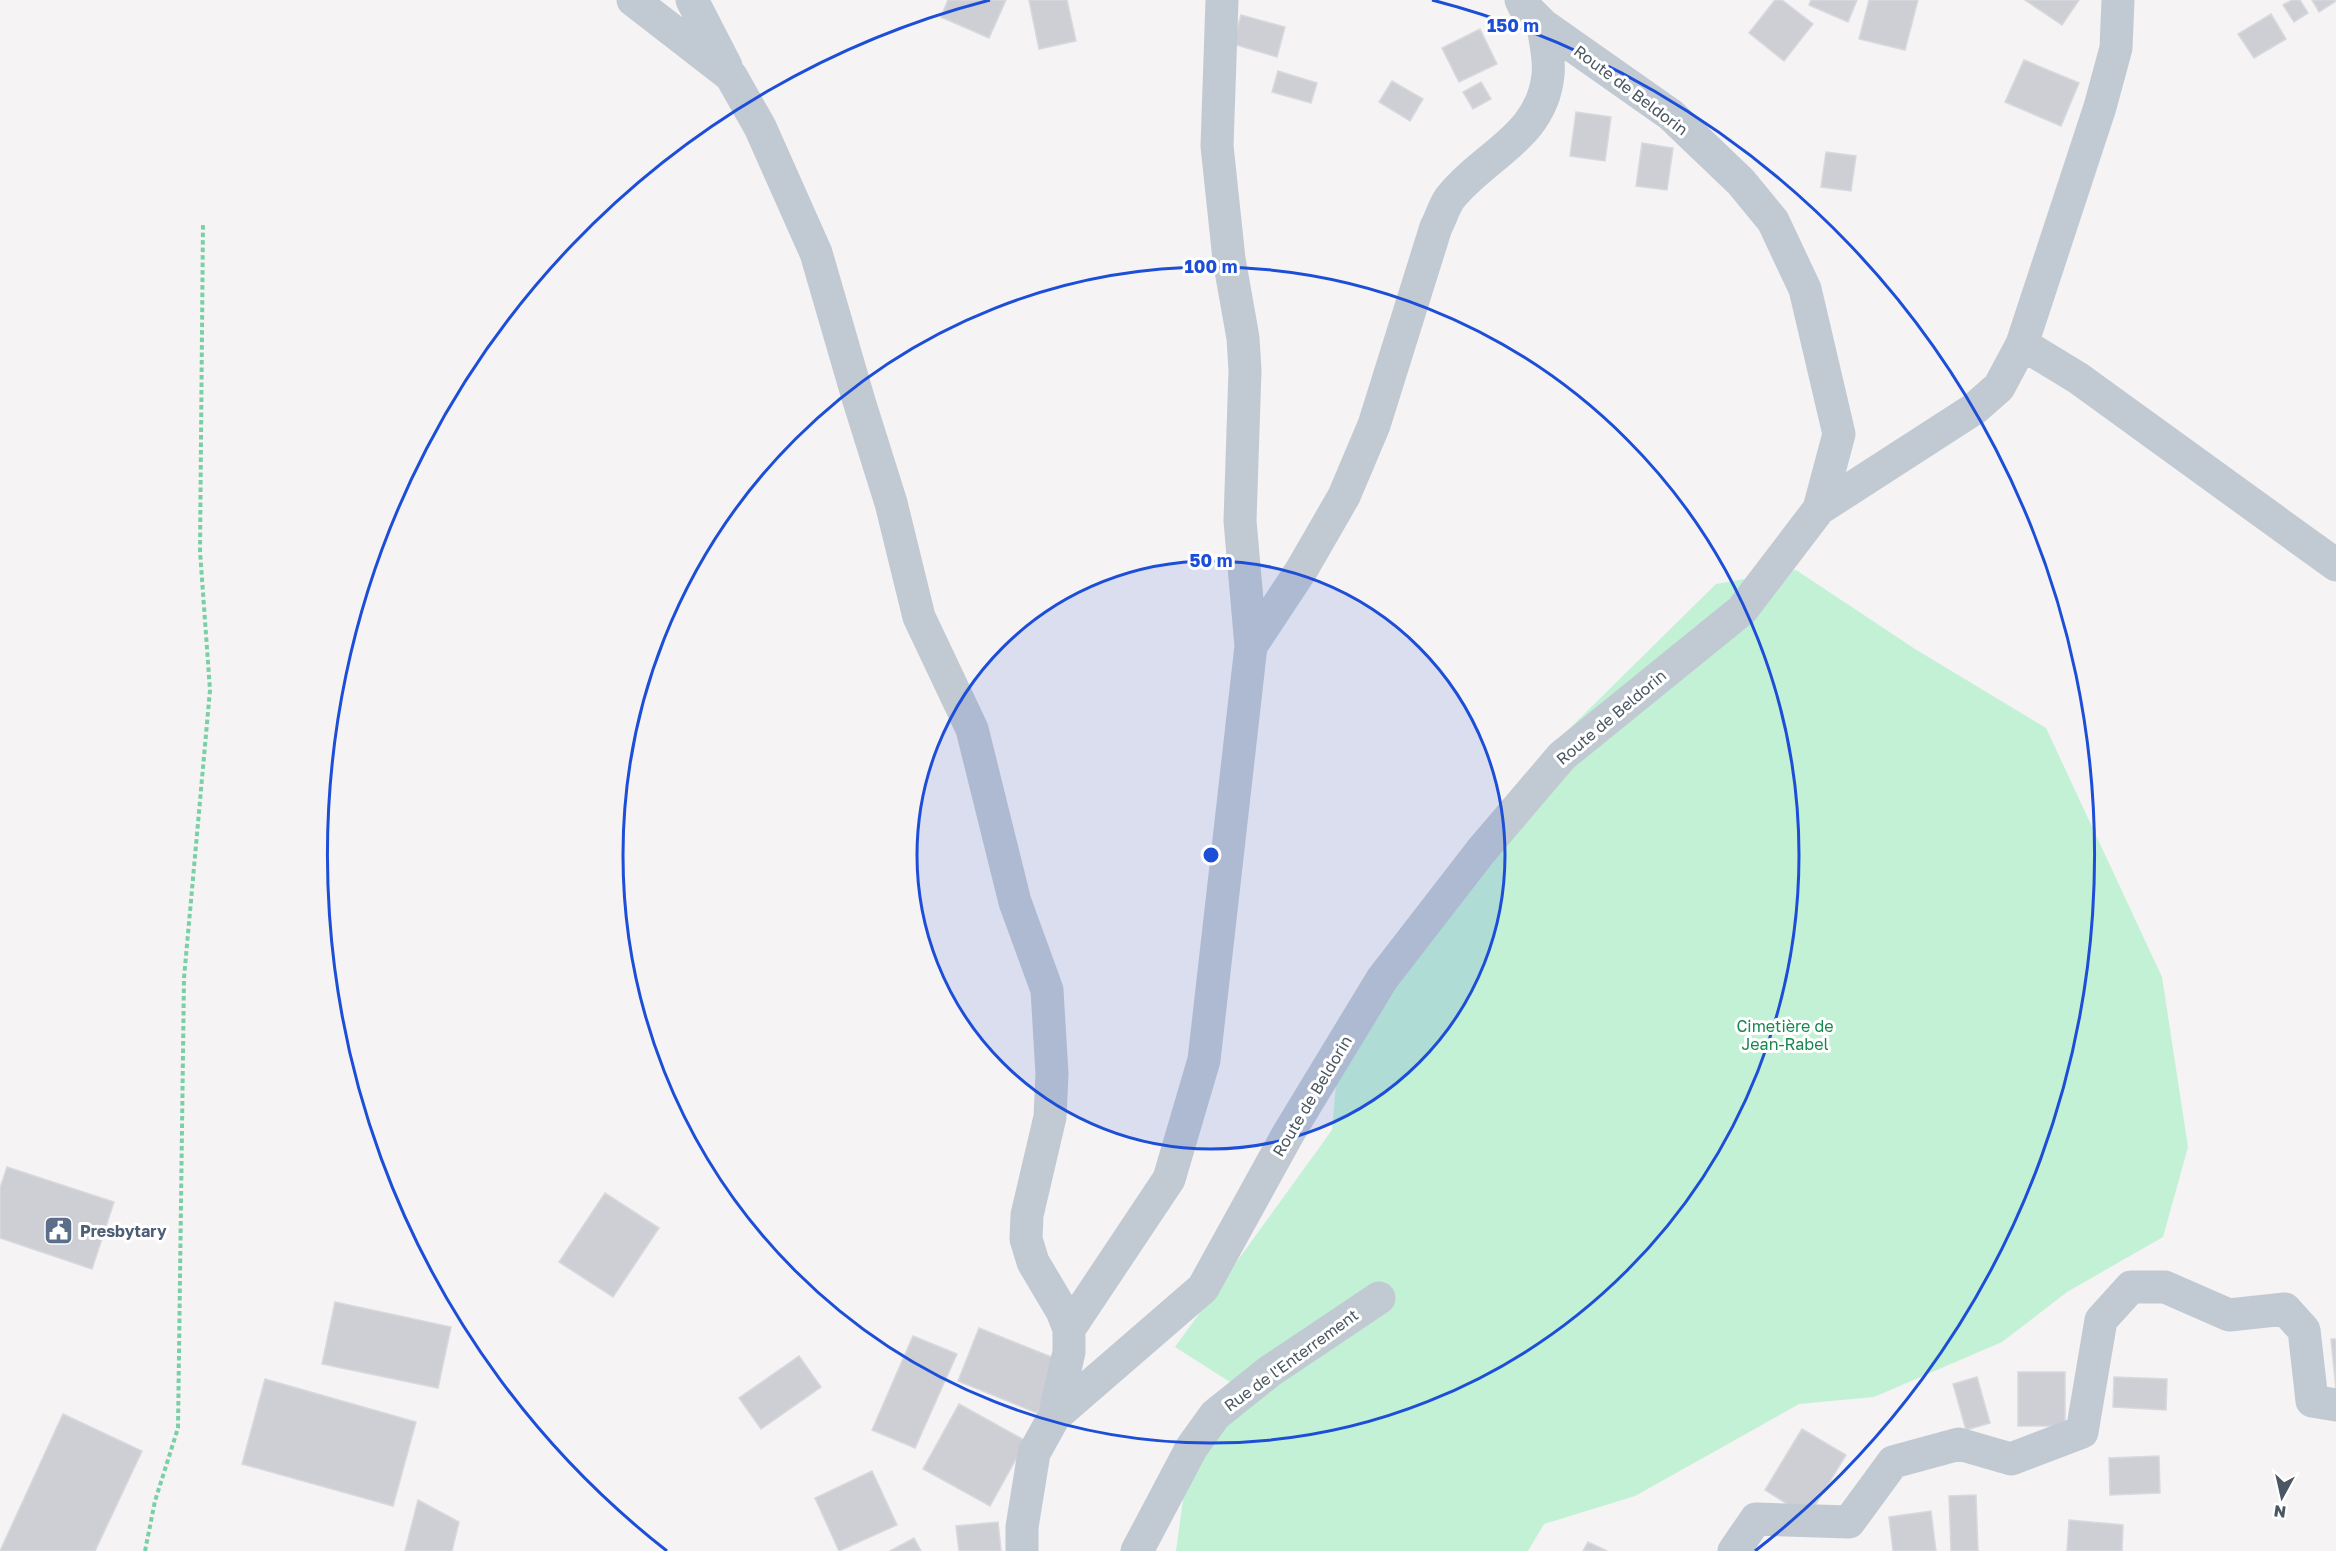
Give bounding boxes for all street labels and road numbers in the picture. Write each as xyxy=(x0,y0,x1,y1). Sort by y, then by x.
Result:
street label: Route de Beldorin xyxy=(1570,41,1692,139)
street label: Route de Beldorin xyxy=(1552,665,1670,769)
street label: Route de Beldorin xyxy=(1268,1032,1356,1160)
street label: Rue de l'Enterrement xyxy=(1220,1305,1362,1415)

